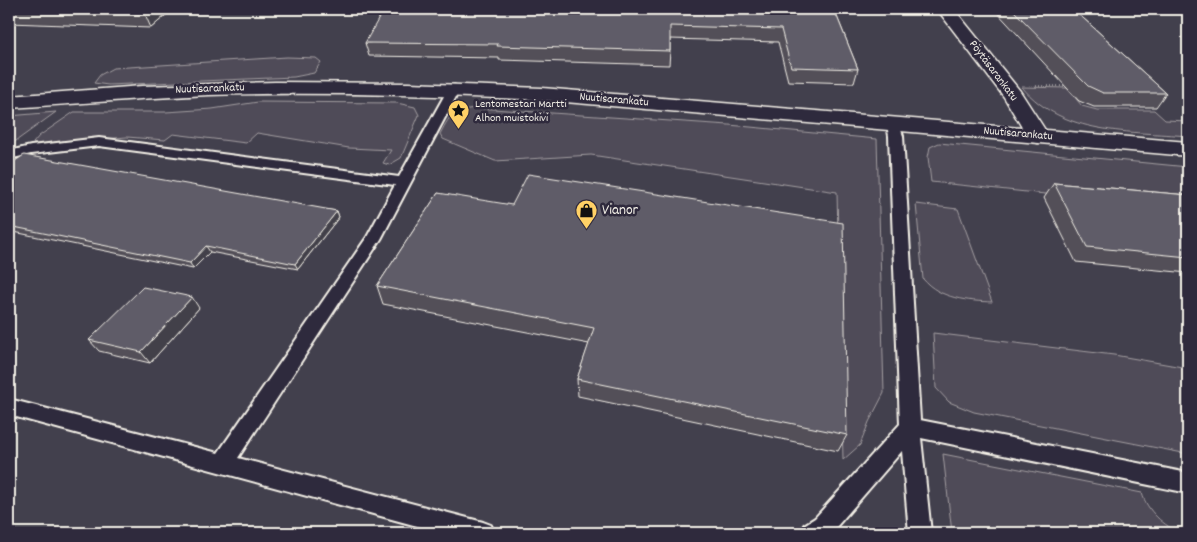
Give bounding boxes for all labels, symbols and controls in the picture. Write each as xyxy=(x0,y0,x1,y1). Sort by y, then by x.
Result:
street label: Pöytäsarankatu xyxy=(964,37,1022,105)
street label: Nuutisarankatu xyxy=(175,79,245,99)
street label: Nuutisarankatu xyxy=(579,89,649,111)
place label: Lentomestari Martti Alhon muistokivi xyxy=(475,96,567,127)
place icon: Lentomestari Martti Alhon muistokivi xyxy=(447,99,471,130)
street label: Nuutisarankatu xyxy=(983,123,1053,145)
shop icon: Vianor xyxy=(574,199,598,230)
place label: Vianor xyxy=(602,200,639,222)

